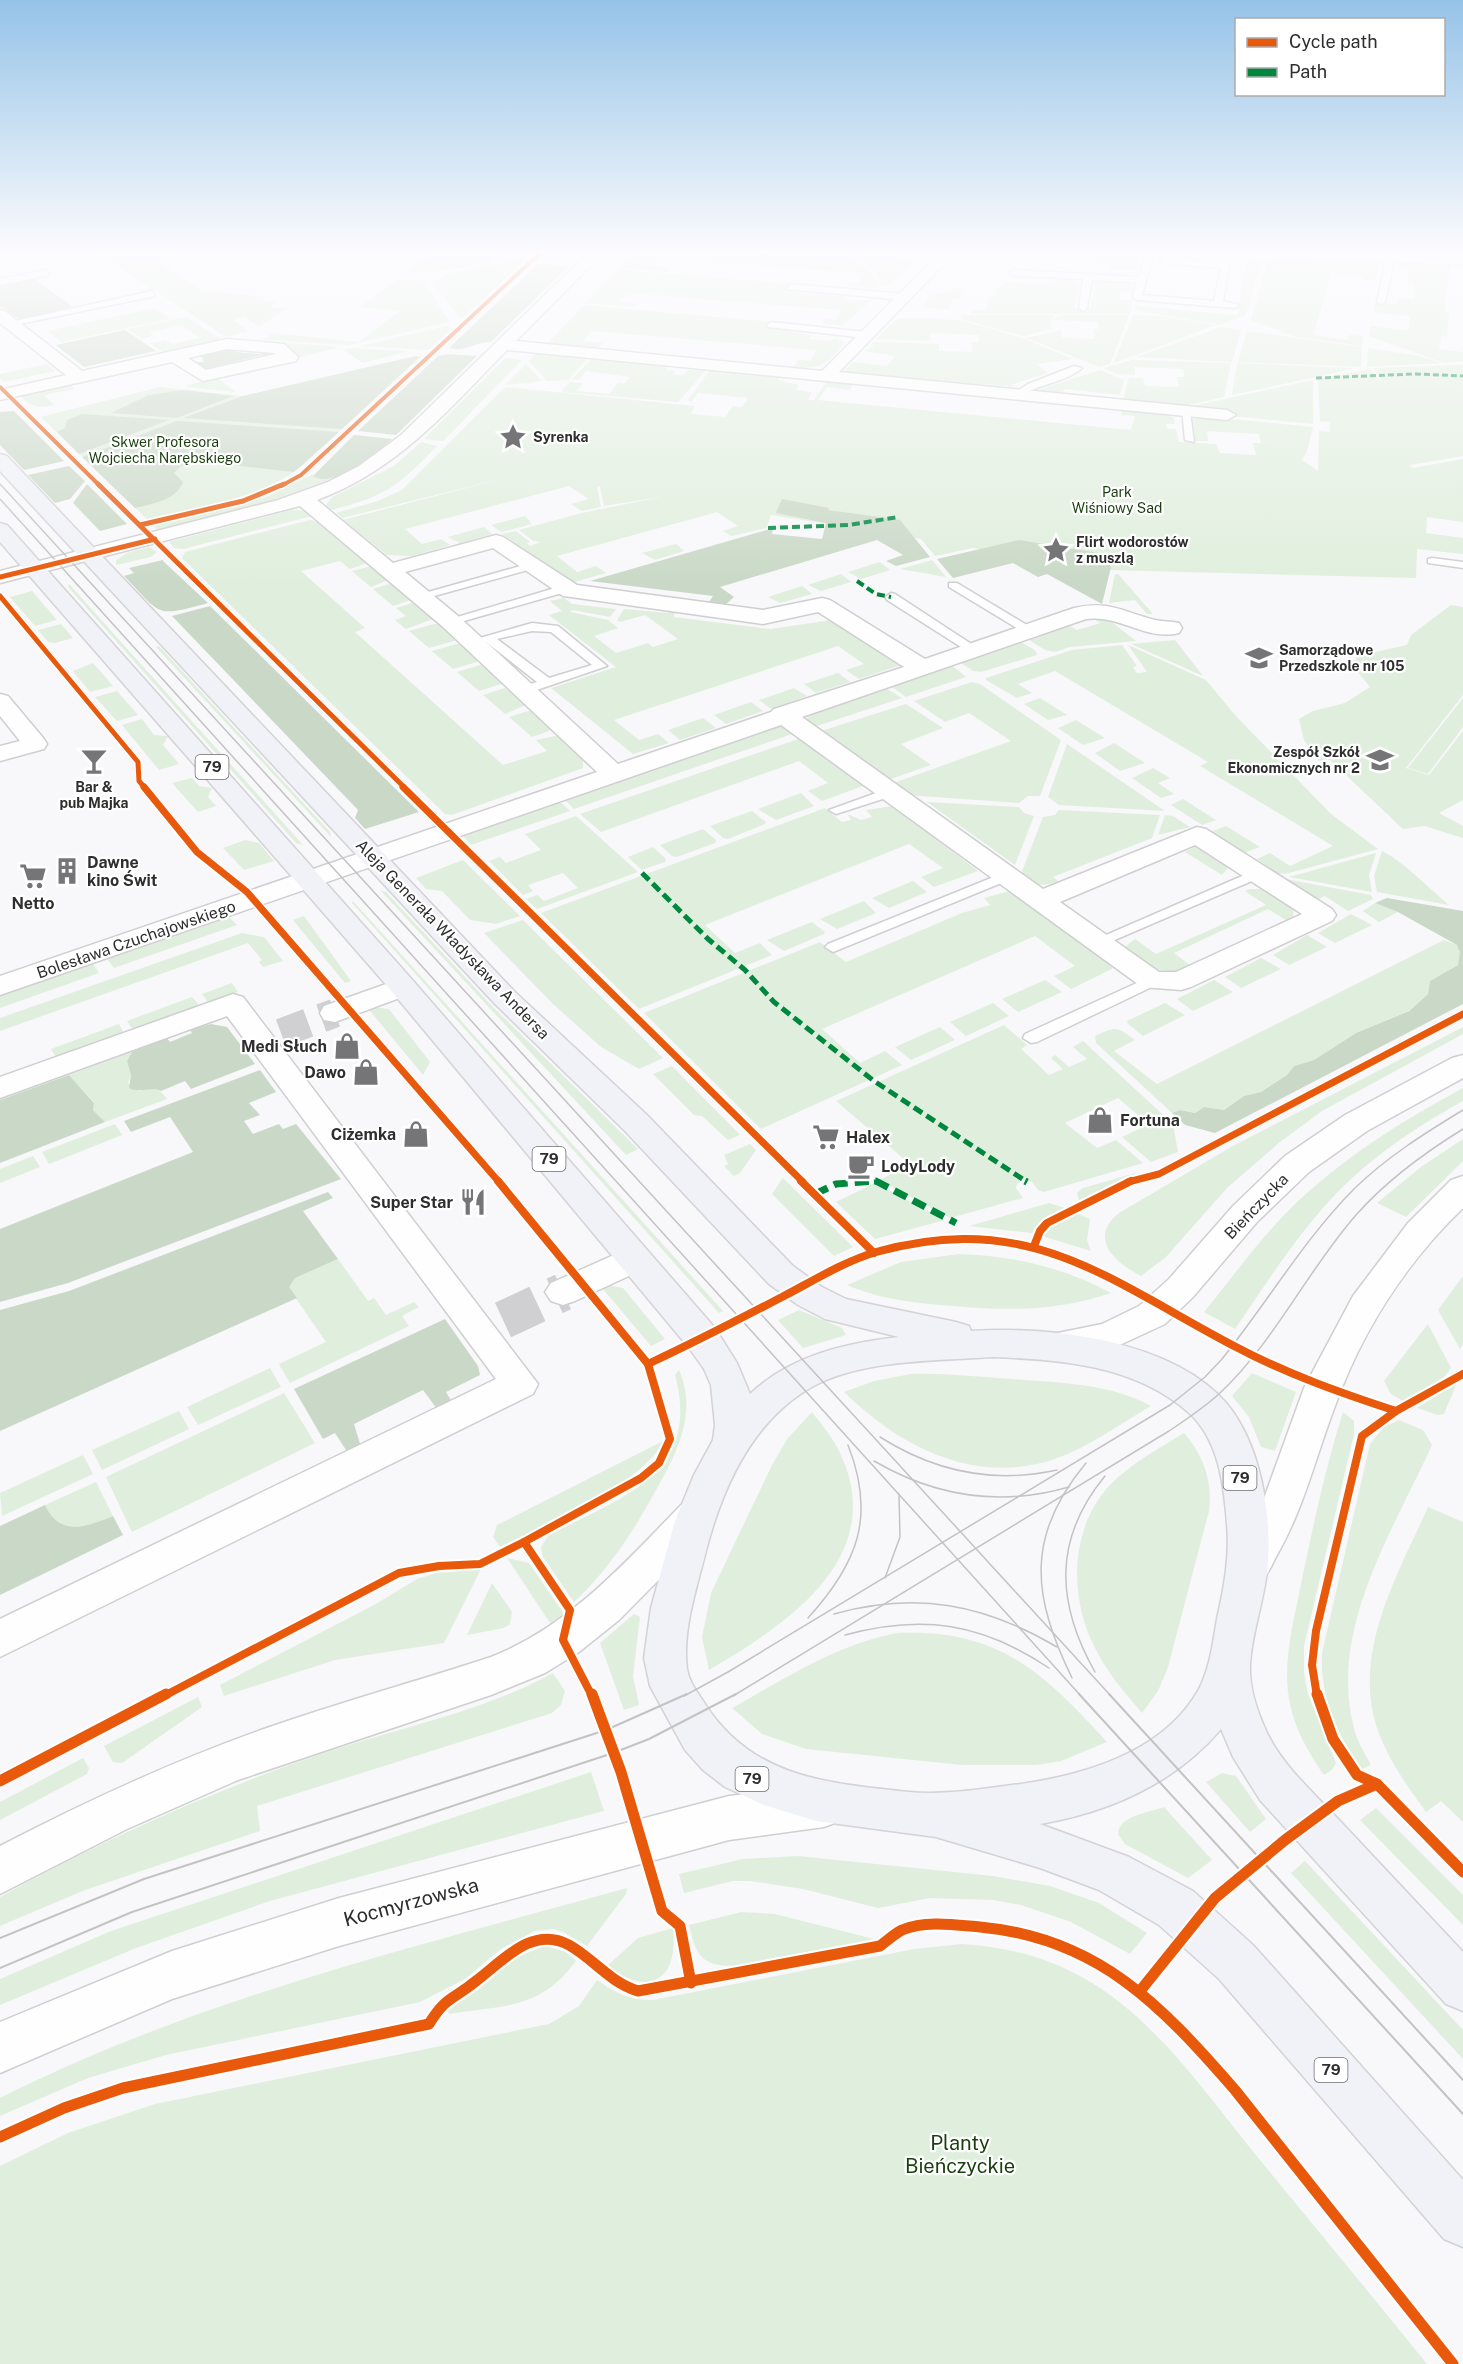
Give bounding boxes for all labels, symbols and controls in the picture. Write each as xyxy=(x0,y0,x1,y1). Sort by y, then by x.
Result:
legend xyxy=(1235,18,1445,96)
text: Cycle path xyxy=(1289,31,1378,52)
text: Path xyxy=(1289,61,1327,82)
place icon: Syrenka xyxy=(498,422,528,452)
place label: Syrenka xyxy=(533,429,589,445)
park label: Skwer Profesora Wojciecha Narębskiego xyxy=(89,434,241,466)
park label: Park Wiśniowy Sad xyxy=(1072,484,1162,516)
place label: Flirt wodorostów z muszlą xyxy=(1076,534,1189,566)
place icon: Flirt wodorostów z muszlą xyxy=(1041,535,1071,565)
place label: Samorządowe Przedszkole nr 105 xyxy=(1279,642,1404,674)
school or university icon: Samorządowe Przedszkole nr 105 xyxy=(1244,643,1274,673)
place label: Zespół Szkół Ekonomicznych nr 2 xyxy=(1227,744,1360,776)
school or university icon: Zespół Szkół Ekonomicznych nr 2 xyxy=(1365,745,1395,775)
bar icon: Bar & pub Majka xyxy=(79,746,109,776)
road number: 79 xyxy=(196,755,228,779)
place label: Bar & pub Majka xyxy=(59,779,129,811)
street label: Aleja Generała Władysława Andersa xyxy=(352,836,553,1043)
place label: Dawne kino Świt xyxy=(87,853,158,890)
building icon: Dawne kino Świt xyxy=(52,856,82,886)
supermarket icon: Netto xyxy=(18,861,48,891)
place label: Netto xyxy=(12,894,54,913)
street label: Bolesława Czuchajowskiego xyxy=(34,896,238,983)
shop icon: Medi Słuch xyxy=(332,1031,362,1061)
place label: Medi Słuch xyxy=(241,1037,327,1056)
shop icon: Dawo xyxy=(351,1057,381,1087)
place label: Dawo xyxy=(304,1063,346,1082)
shop icon: Fortuna xyxy=(1085,1105,1115,1135)
place label: Fortuna xyxy=(1120,1111,1180,1130)
shop icon: Ciżemka xyxy=(401,1119,431,1149)
supermarket icon: Halex xyxy=(811,1122,841,1152)
place label: Ciżemka xyxy=(331,1125,396,1144)
place label: Halex xyxy=(846,1128,891,1147)
road number: 79 xyxy=(532,1147,566,1171)
cafe icon: LodyLody xyxy=(846,1151,876,1181)
place label: LodyLody xyxy=(881,1157,955,1176)
street label: Bieńczycka xyxy=(1220,1170,1292,1243)
restaurant icon: Super Star xyxy=(458,1187,488,1217)
place label: Super Star xyxy=(370,1193,453,1212)
road number: 79 xyxy=(1224,1466,1256,1490)
road number: 79 xyxy=(736,1767,768,1791)
street label: Kocmyrzowska xyxy=(341,1872,481,1932)
road number: 79 xyxy=(1314,2058,1348,2082)
park label: Planty Bieńczyckie xyxy=(905,2131,1015,2178)

